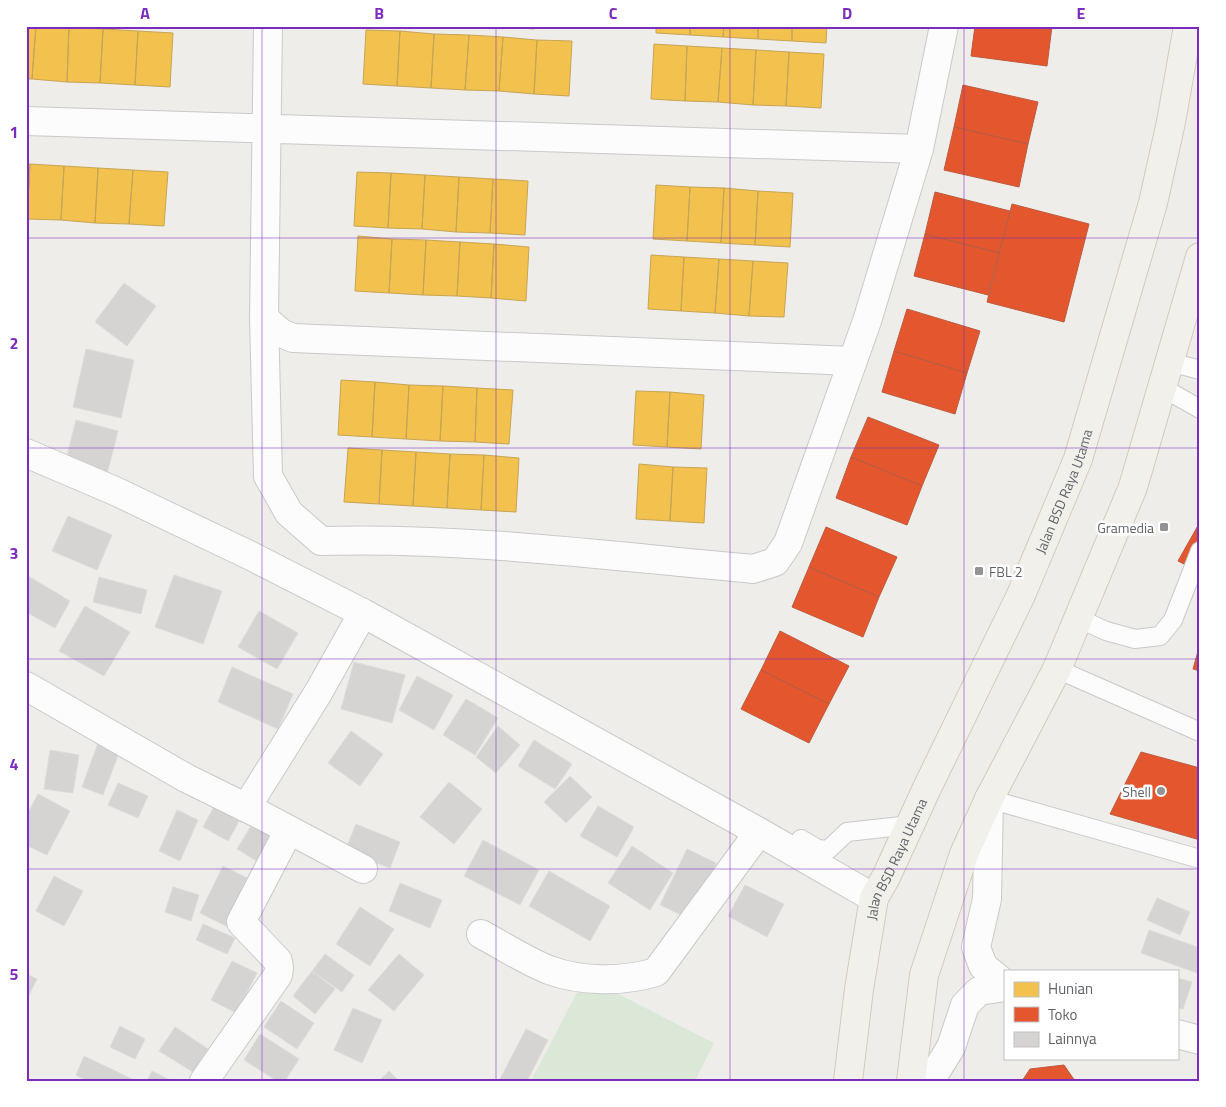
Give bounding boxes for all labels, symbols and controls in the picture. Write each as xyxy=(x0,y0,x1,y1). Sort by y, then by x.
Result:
text: A xyxy=(140,1,150,25)
text: B xyxy=(374,1,384,25)
text: C xyxy=(609,1,618,25)
text: D xyxy=(842,1,852,25)
text: E xyxy=(1077,1,1086,25)
text: 1 xyxy=(10,120,18,144)
text: 2 xyxy=(10,331,18,355)
street label: Jalan BSD Raya Utama xyxy=(1029,426,1097,557)
place label: Gramedia xyxy=(1097,517,1154,538)
marker: Gramedia xyxy=(1158,521,1170,533)
text: 3 xyxy=(10,541,18,565)
place label: FBL 2 xyxy=(989,561,1023,582)
marker: FBL 2 xyxy=(973,565,985,577)
text: 4 xyxy=(10,752,19,776)
place label: Shell xyxy=(1122,781,1151,802)
marker: Shell xyxy=(1155,785,1167,797)
street label: Jalan BSD Raya Utama xyxy=(860,794,932,921)
text: 5 xyxy=(10,962,19,986)
legend xyxy=(1004,970,1178,1060)
text: Hunian xyxy=(1048,977,1093,1000)
text: Toko xyxy=(1048,1003,1077,1026)
text: Lainnya xyxy=(1048,1027,1097,1050)

